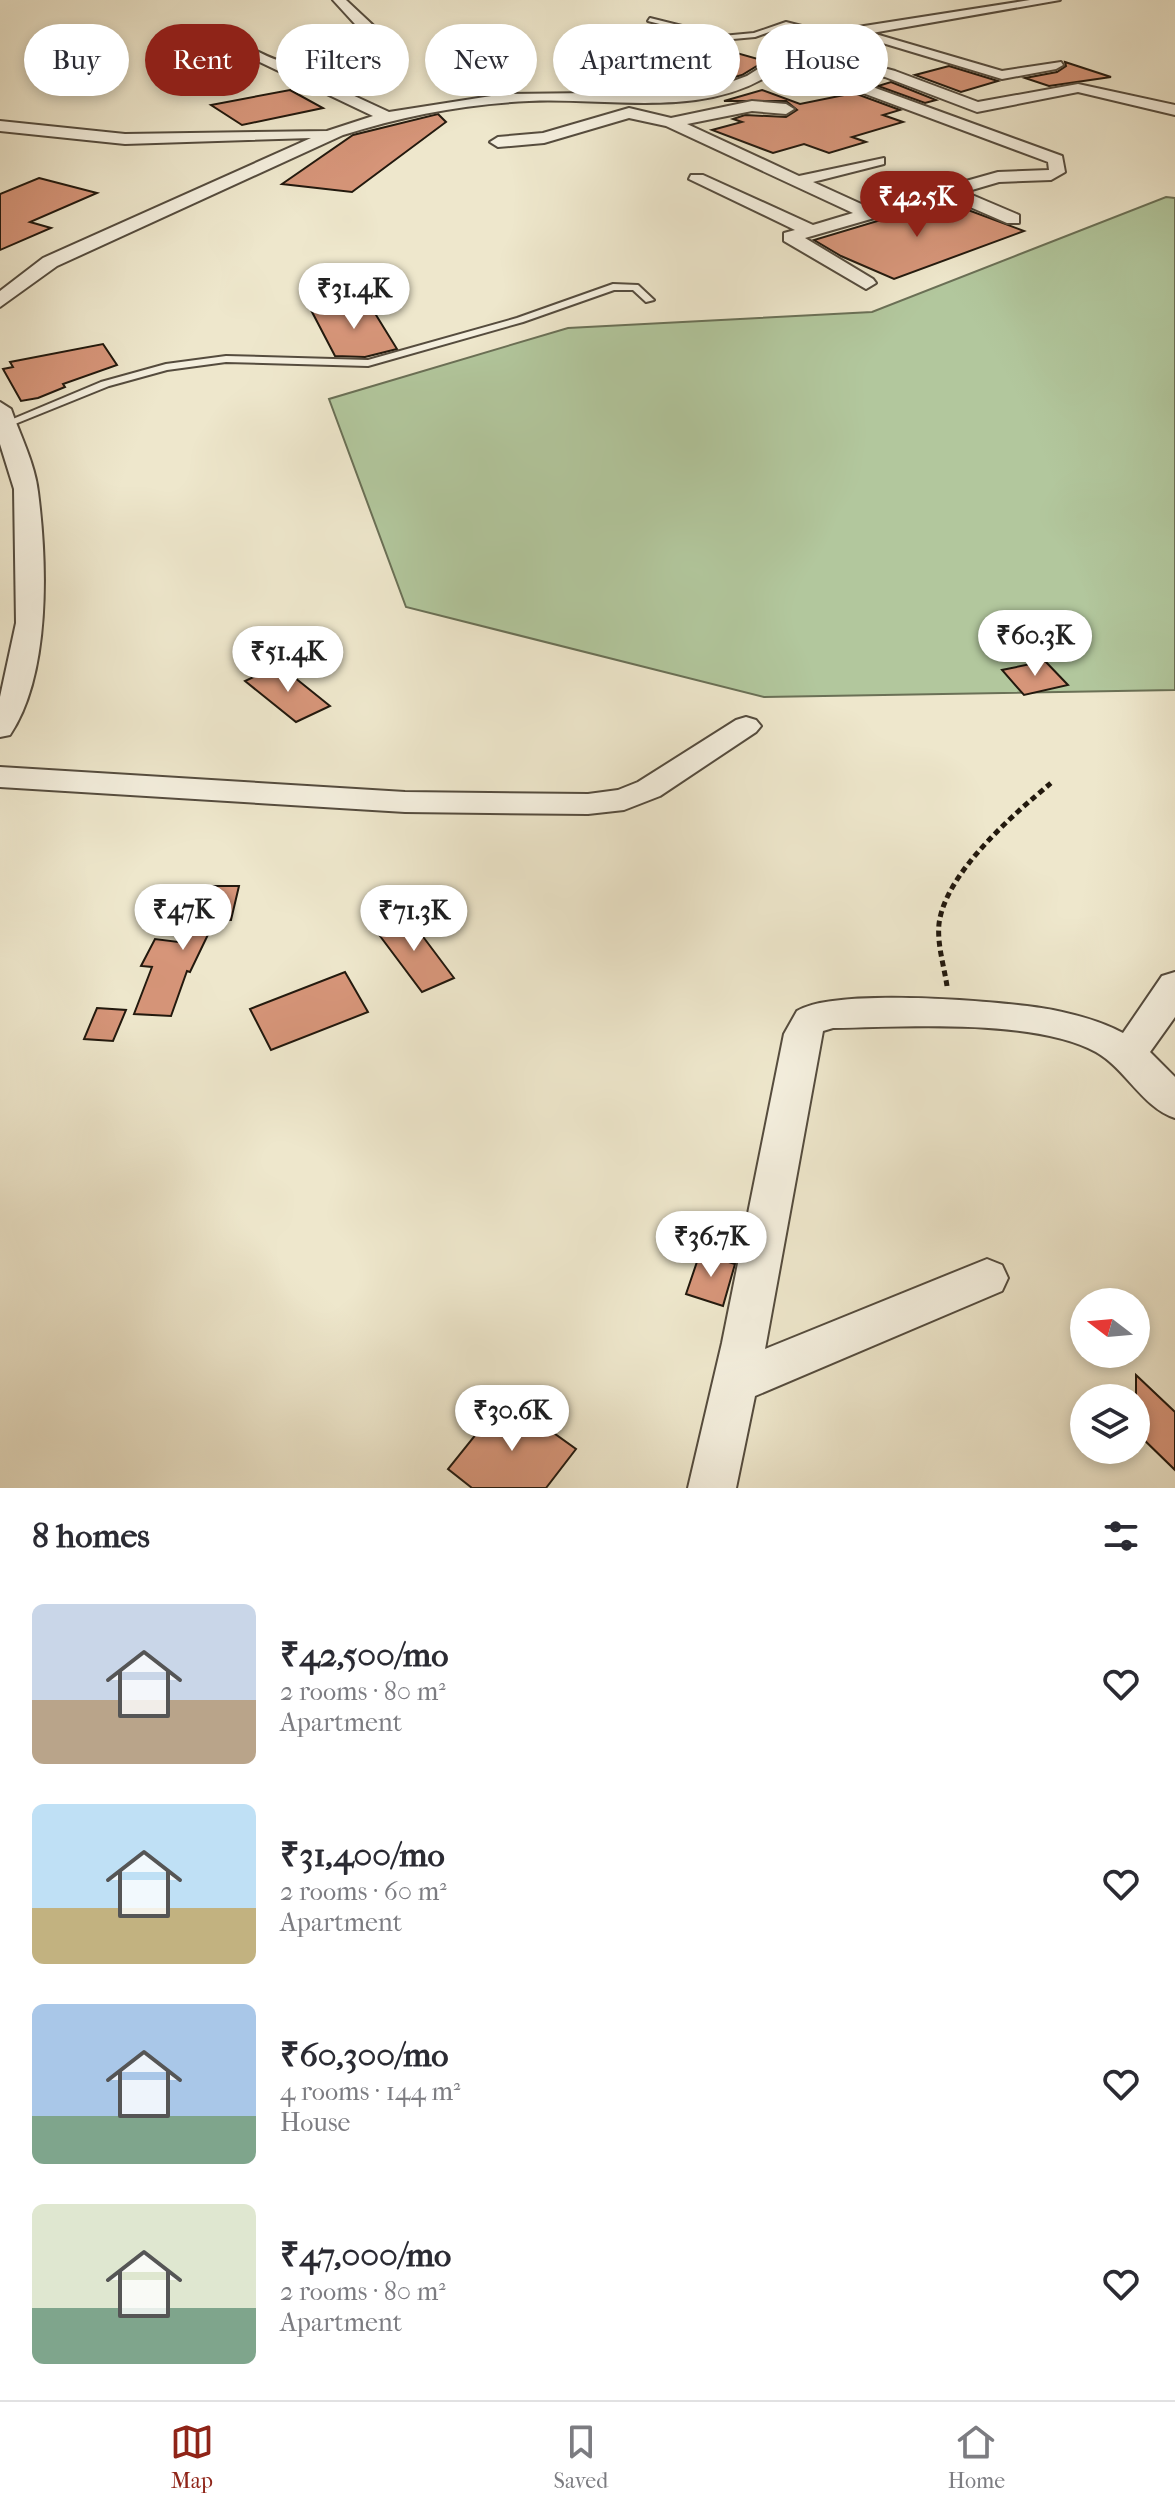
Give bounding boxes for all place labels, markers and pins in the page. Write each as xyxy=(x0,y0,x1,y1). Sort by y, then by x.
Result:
pin: ₹42.5K xyxy=(852,171,982,239)
pin: ₹31.4K xyxy=(289,263,419,331)
pin: ₹60.3K xyxy=(970,610,1100,678)
pin: ₹51.4K xyxy=(223,626,353,694)
pin: ₹47K xyxy=(136,884,230,952)
pin: ₹71.3K xyxy=(349,885,479,953)
pin: ₹36.7K xyxy=(646,1211,776,1279)
pin: ₹30.6K xyxy=(447,1385,577,1453)

